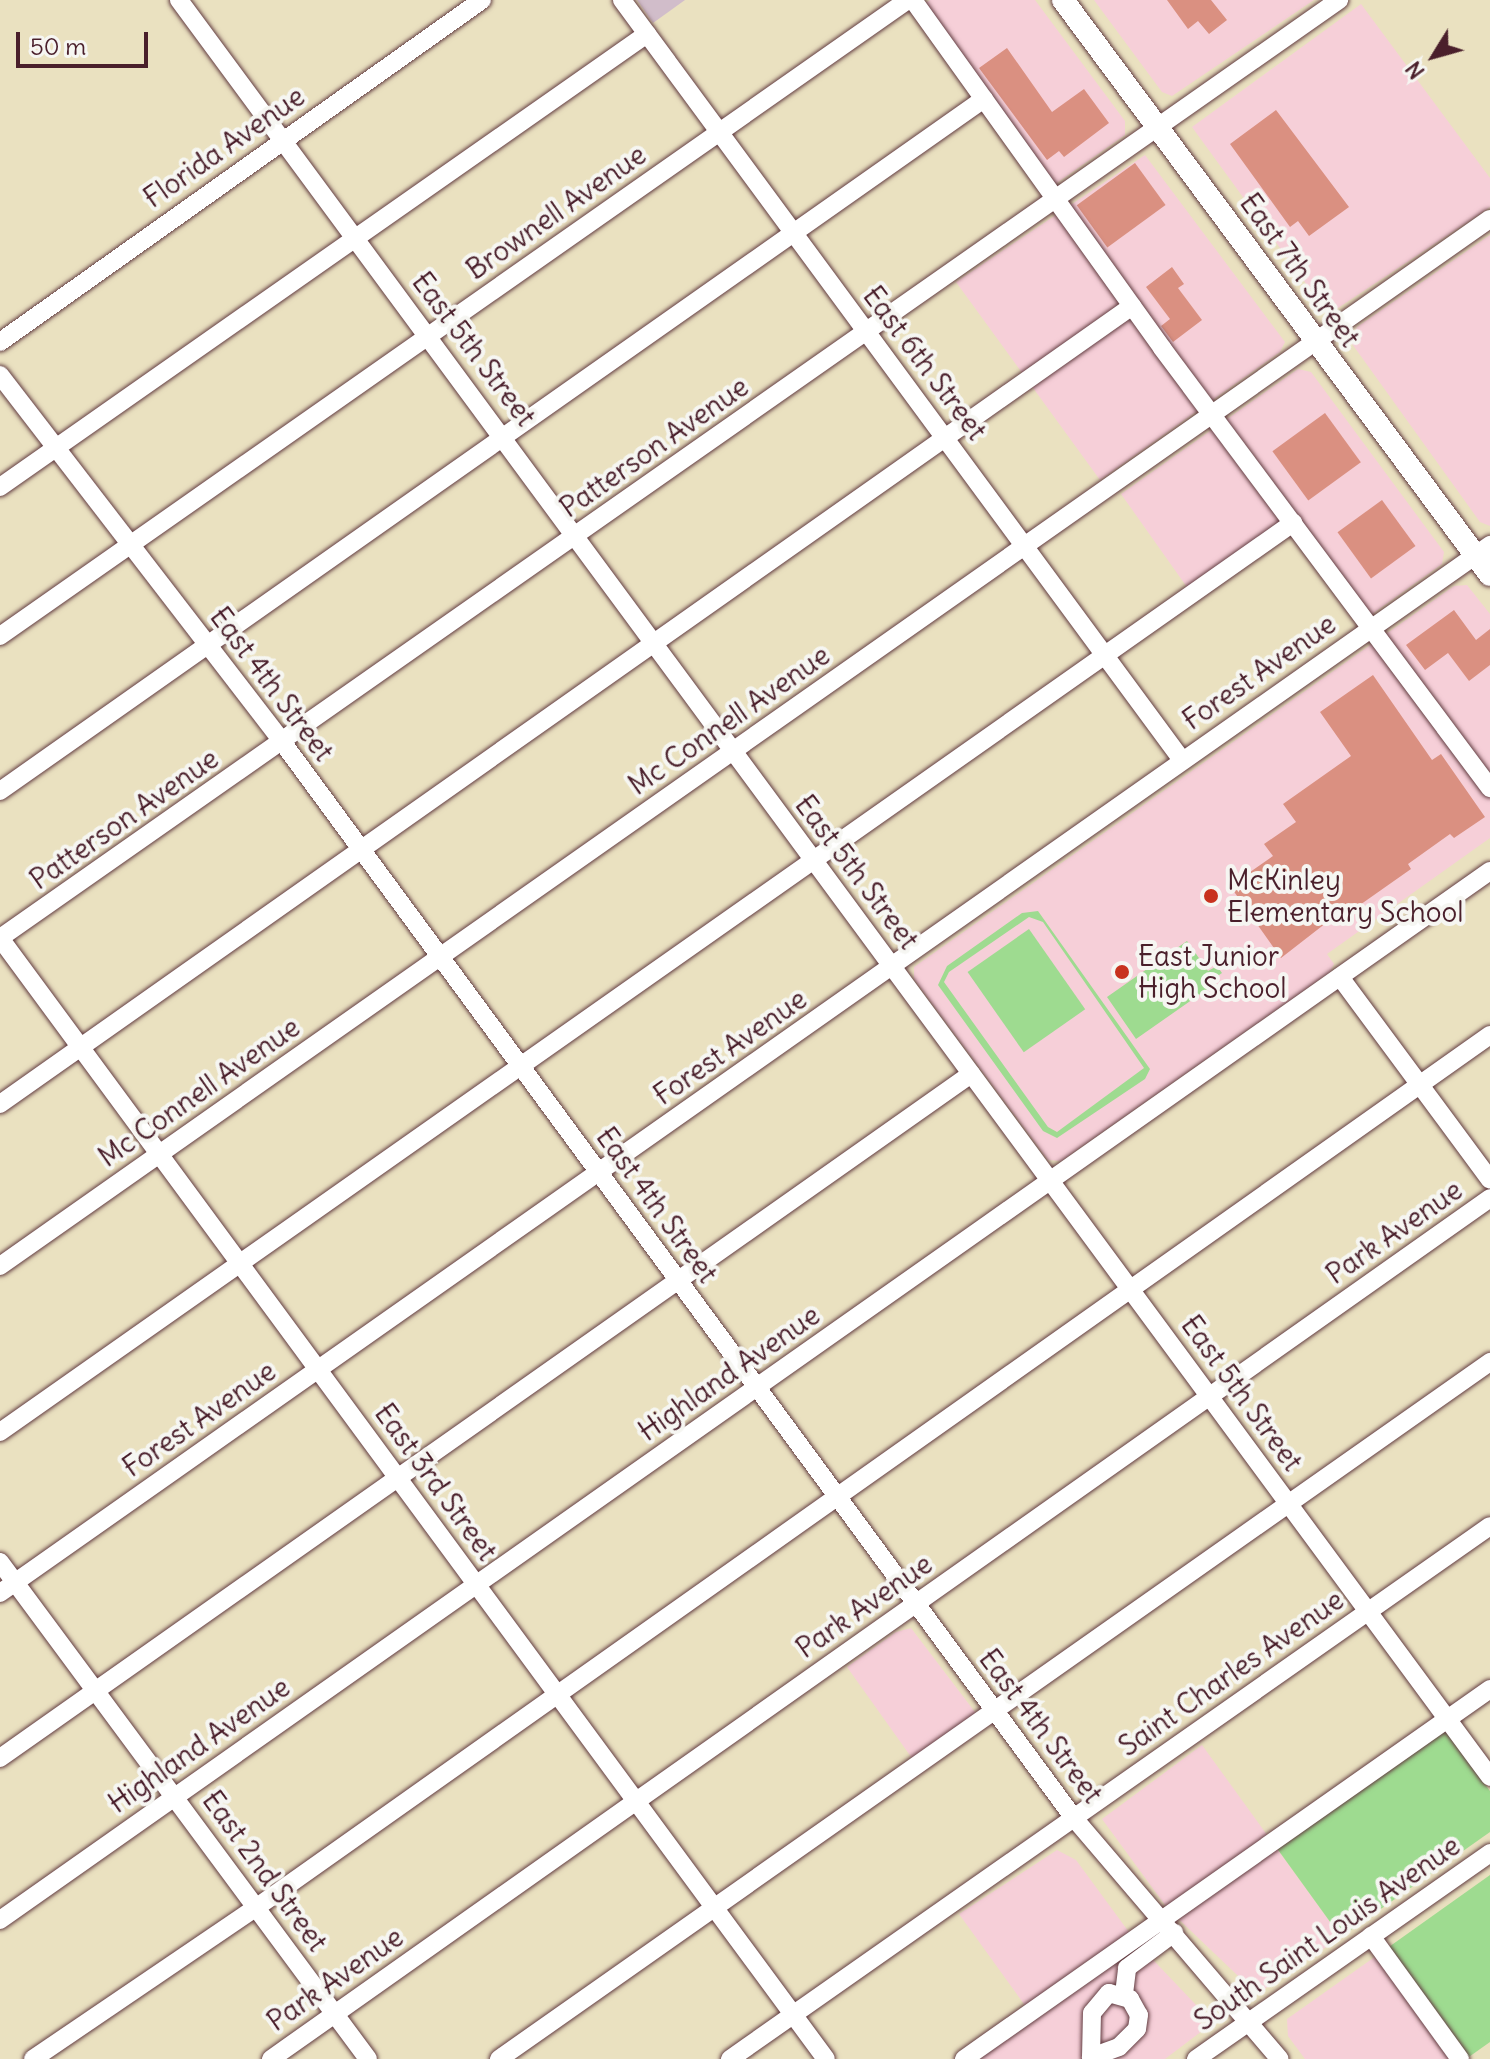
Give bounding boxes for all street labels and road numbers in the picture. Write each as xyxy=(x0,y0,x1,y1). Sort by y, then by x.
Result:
street label: Florida Avenue xyxy=(137,79,311,215)
street label: Brownell Avenue xyxy=(460,138,652,286)
street label: East 7th Street xyxy=(1233,187,1367,353)
street label: East 5th Street xyxy=(405,265,543,433)
street label: East 6th Street xyxy=(856,279,994,447)
street label: Patterson Avenue xyxy=(553,369,755,525)
street label: East 4th Street xyxy=(203,600,341,768)
street label: Forest Avenue xyxy=(1176,607,1342,737)
street label: Mc Connell Avenue xyxy=(622,638,836,802)
street label: Patterson Avenue xyxy=(23,741,225,897)
street label: East 5th Street xyxy=(788,788,926,956)
street label: Forest Avenue xyxy=(647,982,813,1112)
street label: Mc Connell Avenue xyxy=(92,1010,306,1174)
street label: East 4th Street xyxy=(589,1121,725,1289)
street label: Park Avenue xyxy=(1320,1173,1468,1291)
street label: Highland Avenue xyxy=(632,1298,826,1448)
street label: East 5th Street xyxy=(1174,1309,1310,1477)
street label: Forest Avenue xyxy=(116,1354,282,1484)
street label: East 3rd Street xyxy=(368,1397,504,1567)
street label: Park Avenue xyxy=(790,1547,938,1665)
street label: Saint Charles Avenue xyxy=(1112,1583,1350,1763)
street label: East 4th Street xyxy=(972,1642,1110,1810)
street label: Highland Avenue xyxy=(102,1670,296,1820)
street label: East 2nd Street xyxy=(195,1784,335,1958)
street label: South Saint Louis Avenue xyxy=(1188,1829,1466,2037)
street label: Park Avenue xyxy=(261,1920,409,2038)

